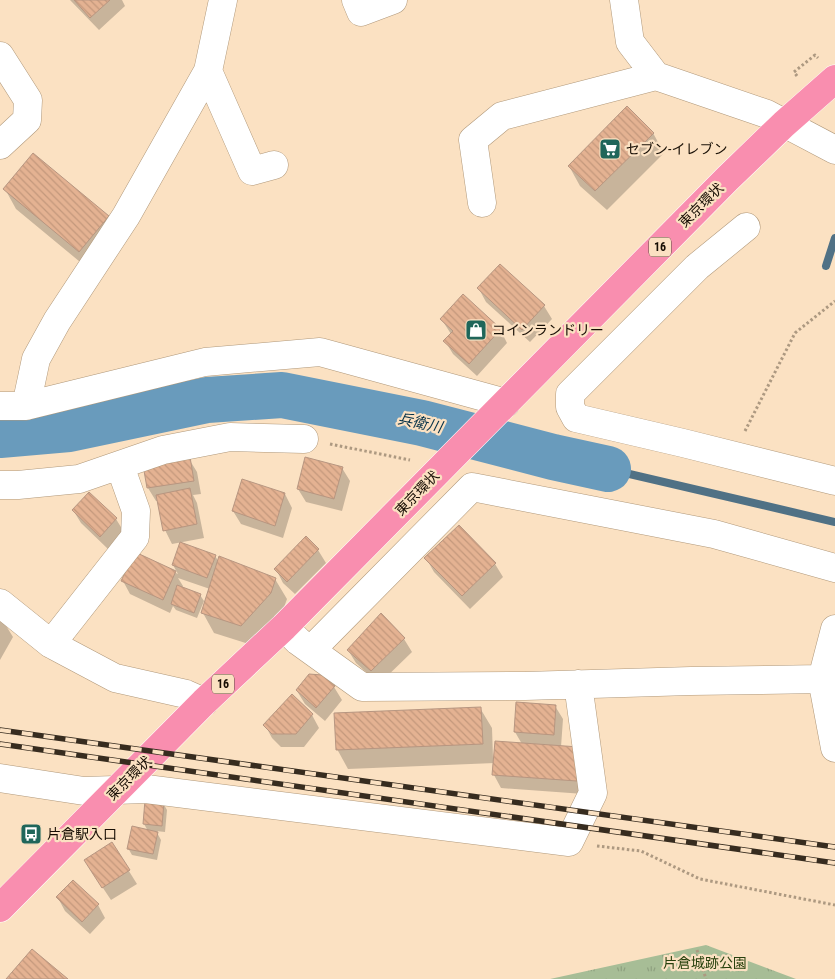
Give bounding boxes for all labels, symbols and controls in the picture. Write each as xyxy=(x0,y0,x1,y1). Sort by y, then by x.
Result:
supermarket icon: セブン-イレブン xyxy=(598,137,622,161)
place label: セブン-イレブン xyxy=(626,141,727,157)
street label: 東京環状 xyxy=(676,180,726,230)
road number: 16 xyxy=(649,238,671,256)
shop icon: コインランドリー xyxy=(464,318,488,342)
place label: コインランドリー xyxy=(492,322,604,338)
water label: 兵衛川 xyxy=(396,410,446,437)
street label: 東京環状 xyxy=(392,467,442,519)
road number: 16 xyxy=(212,674,234,694)
street label: 東京環状 xyxy=(104,753,154,803)
bus stop icon: 片倉駅入口 xyxy=(19,822,43,846)
place label: 片倉駅入口 xyxy=(47,826,117,842)
park label: 片倉城跡公園 xyxy=(663,955,747,971)

